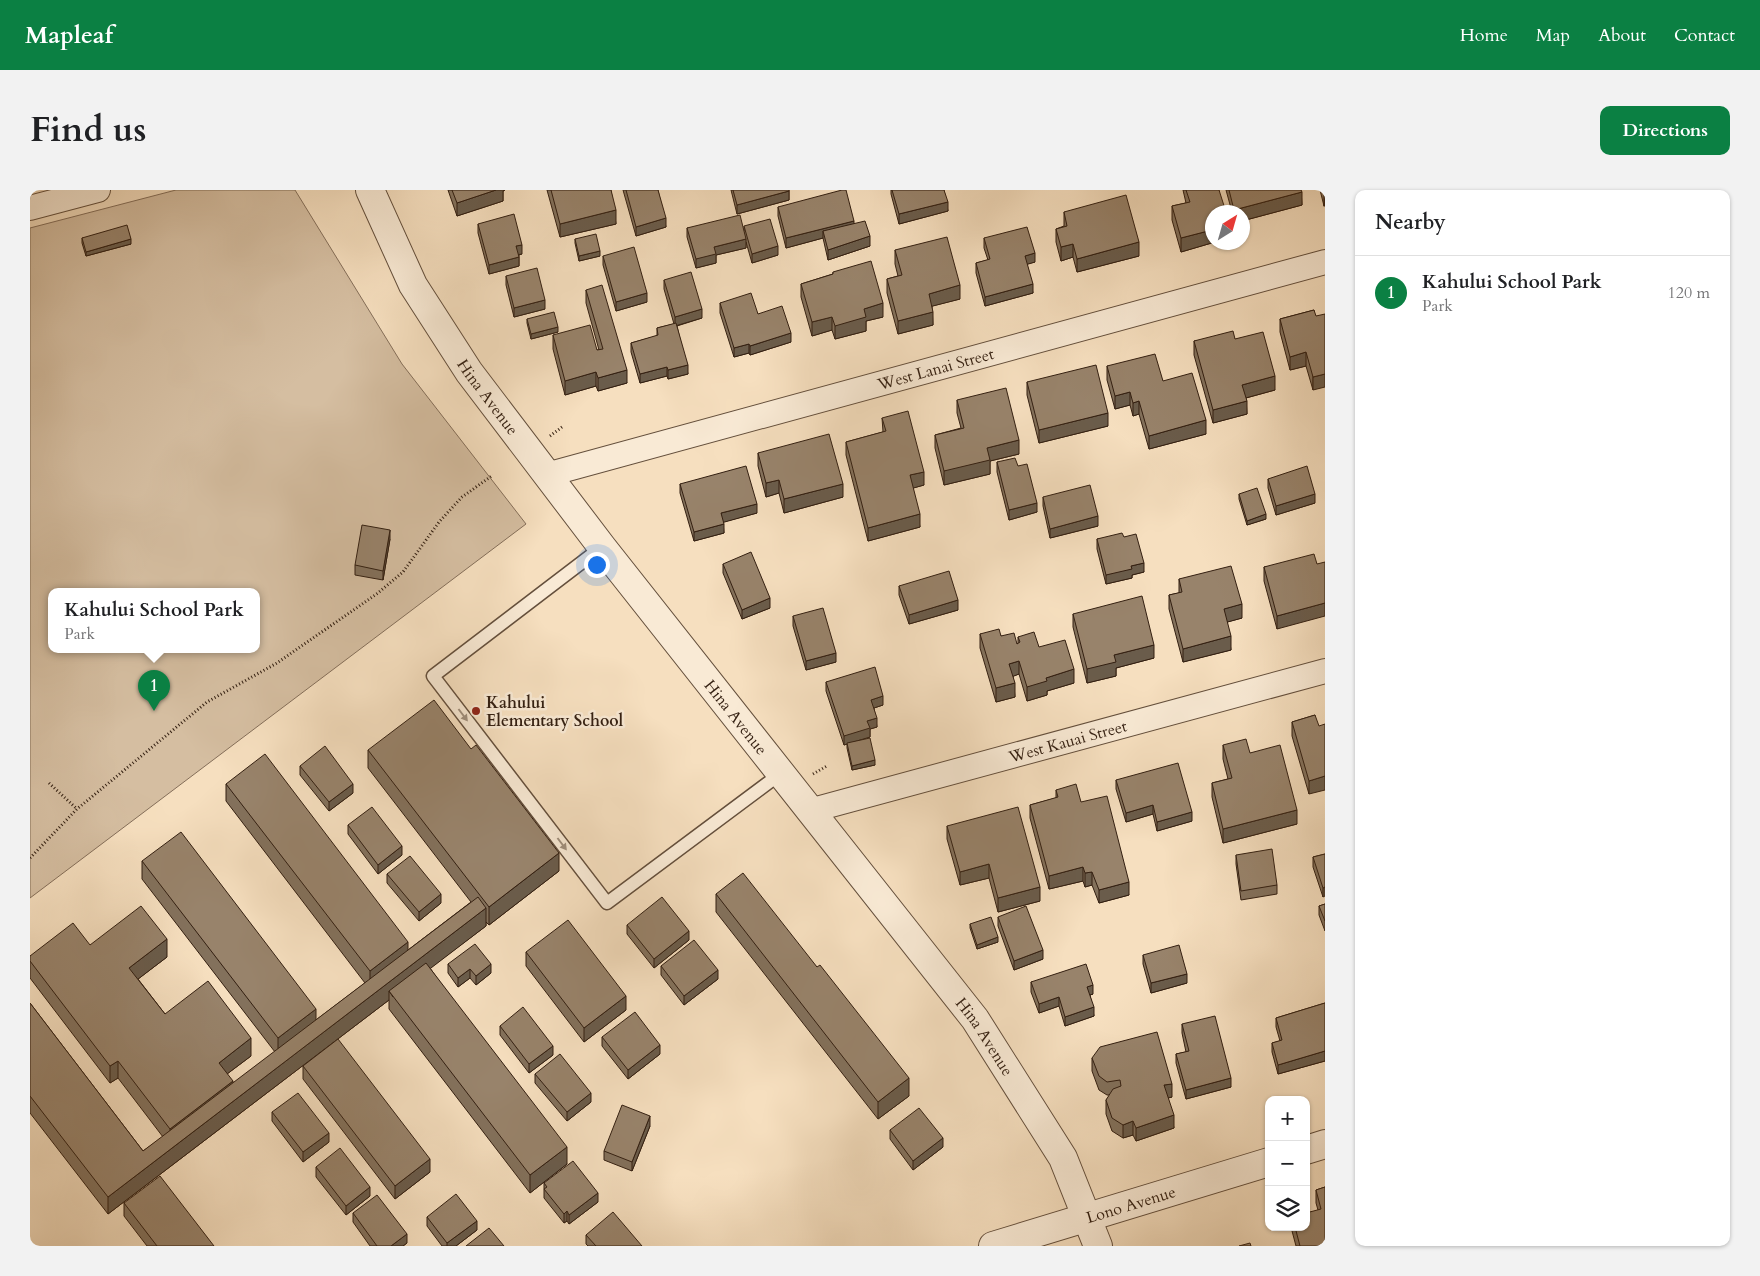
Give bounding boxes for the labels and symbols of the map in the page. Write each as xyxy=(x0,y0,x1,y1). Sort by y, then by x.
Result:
north arrow xyxy=(1205,205,1250,250)
street label: West Lanai Street xyxy=(874,343,997,396)
street label: Hina Avenue xyxy=(451,355,523,440)
your location xyxy=(584,552,610,578)
pin: 1 xyxy=(138,670,170,711)
street label: Hina Avenue xyxy=(699,675,772,760)
place label: Kahului Elementary School xyxy=(486,692,624,732)
marker: Kahului Elementary School xyxy=(470,705,482,717)
one-way arrow xyxy=(458,708,468,722)
street label: West Kauai Street xyxy=(1005,715,1129,769)
one-way arrow xyxy=(556,837,567,850)
street label: Hina Avenue xyxy=(950,993,1018,1080)
street label: Lono Avenue xyxy=(1084,1181,1178,1229)

